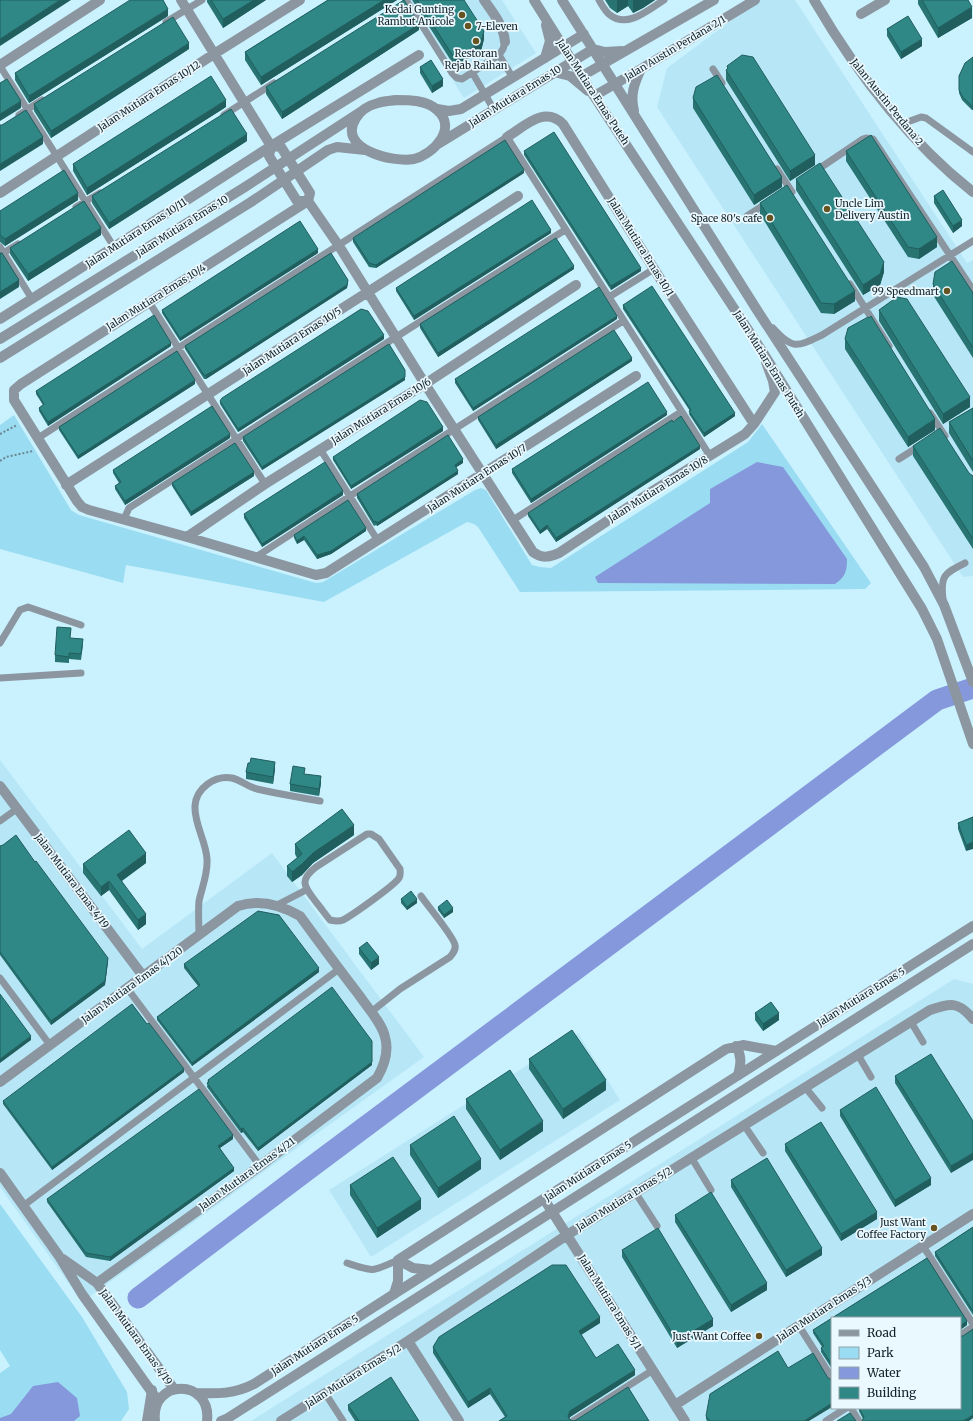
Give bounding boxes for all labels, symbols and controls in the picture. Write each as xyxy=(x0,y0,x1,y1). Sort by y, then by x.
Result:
place label: Kedai Gunting Rambut Anicole xyxy=(377,3,454,28)
marker: Kedai Gunting Rambut Anicole xyxy=(457,10,467,20)
street label: Jalan Austin Perdana 2/1 xyxy=(621,12,728,84)
place label: 7-Eleven xyxy=(476,20,518,33)
marker: 7-Eleven xyxy=(463,21,473,31)
marker: Restoran Rejab Raihan xyxy=(471,36,481,46)
street label: Jalan Mutiara Emas Puteh xyxy=(553,36,632,148)
place label: Restoran Rejab Raihan xyxy=(445,47,508,72)
street label: Jalan Austin Perdana 2 xyxy=(847,55,926,148)
street label: Jalan Mutiara Emas 10/12 xyxy=(94,58,203,135)
street label: Jalan Mutiara Emas 10 xyxy=(466,62,564,130)
street label: Jalan Mutiara Emas 10 xyxy=(133,192,231,260)
street label: Jalan Mutiara Emas 10/1 xyxy=(605,194,677,299)
street label: Jalan Mutiara Emas 10/11 xyxy=(82,195,189,271)
place label: Uncle Lim Delivery Austin xyxy=(835,197,910,222)
marker: Uncle Lim Delivery Austin xyxy=(822,204,832,214)
place label: Space 80's cafe xyxy=(691,212,762,225)
marker: Space 80's cafe xyxy=(765,213,775,223)
street label: Jalan Mutiara Emas 10/4 xyxy=(103,261,208,334)
place label: 99 Speedmart xyxy=(872,285,939,298)
marker: 99 Speedmart xyxy=(942,286,952,296)
street label: Jalan Mutiara Emas 10/5 xyxy=(239,304,344,378)
street label: Jalan Mutiara Emas Puteh xyxy=(730,307,808,420)
street label: Jalan Mutiara Emas 10/6 xyxy=(328,375,433,448)
street label: Jalan Mutiara Emas 10/7 xyxy=(424,441,529,515)
street label: Jalan Mutiara Emas 10/8 xyxy=(605,453,710,526)
street label: Jalan Mutiara Emas 4/19 xyxy=(31,830,112,931)
street label: Jalan Mutiara Emas 4/120 xyxy=(78,944,185,1027)
street label: Jalan Mutiara Emas 5 xyxy=(814,964,908,1030)
street label: Jalan Mutiara Emas 4/21 xyxy=(196,1135,298,1214)
street label: Jalan Mutiara Emas 5 xyxy=(541,1138,634,1205)
street label: Jalan Mutiara Emas 5/2 xyxy=(573,1164,674,1234)
place label: Just Want Coffee Factory xyxy=(857,1216,926,1241)
marker: Just Want Coffee Factory xyxy=(929,1223,939,1233)
street label: Jalan Mutiara Emas 5/1 xyxy=(575,1251,645,1352)
street label: Jalan Mutiara Emas 5/3 xyxy=(773,1273,874,1345)
street label: Jalan Mutiara Emas 4/19 xyxy=(96,1286,175,1387)
street label: Jalan Mutiara Emas 5 xyxy=(268,1312,361,1379)
legend xyxy=(831,1317,961,1409)
text: Road xyxy=(867,1325,896,1340)
place label: Just Want Coffee xyxy=(671,1330,751,1343)
marker: Just Want Coffee xyxy=(754,1331,764,1341)
street label: Jalan Mutiara Emas 5/2 xyxy=(302,1341,403,1411)
text: Park xyxy=(867,1345,894,1360)
text: Water xyxy=(866,1365,902,1380)
text: Building xyxy=(867,1385,917,1400)

